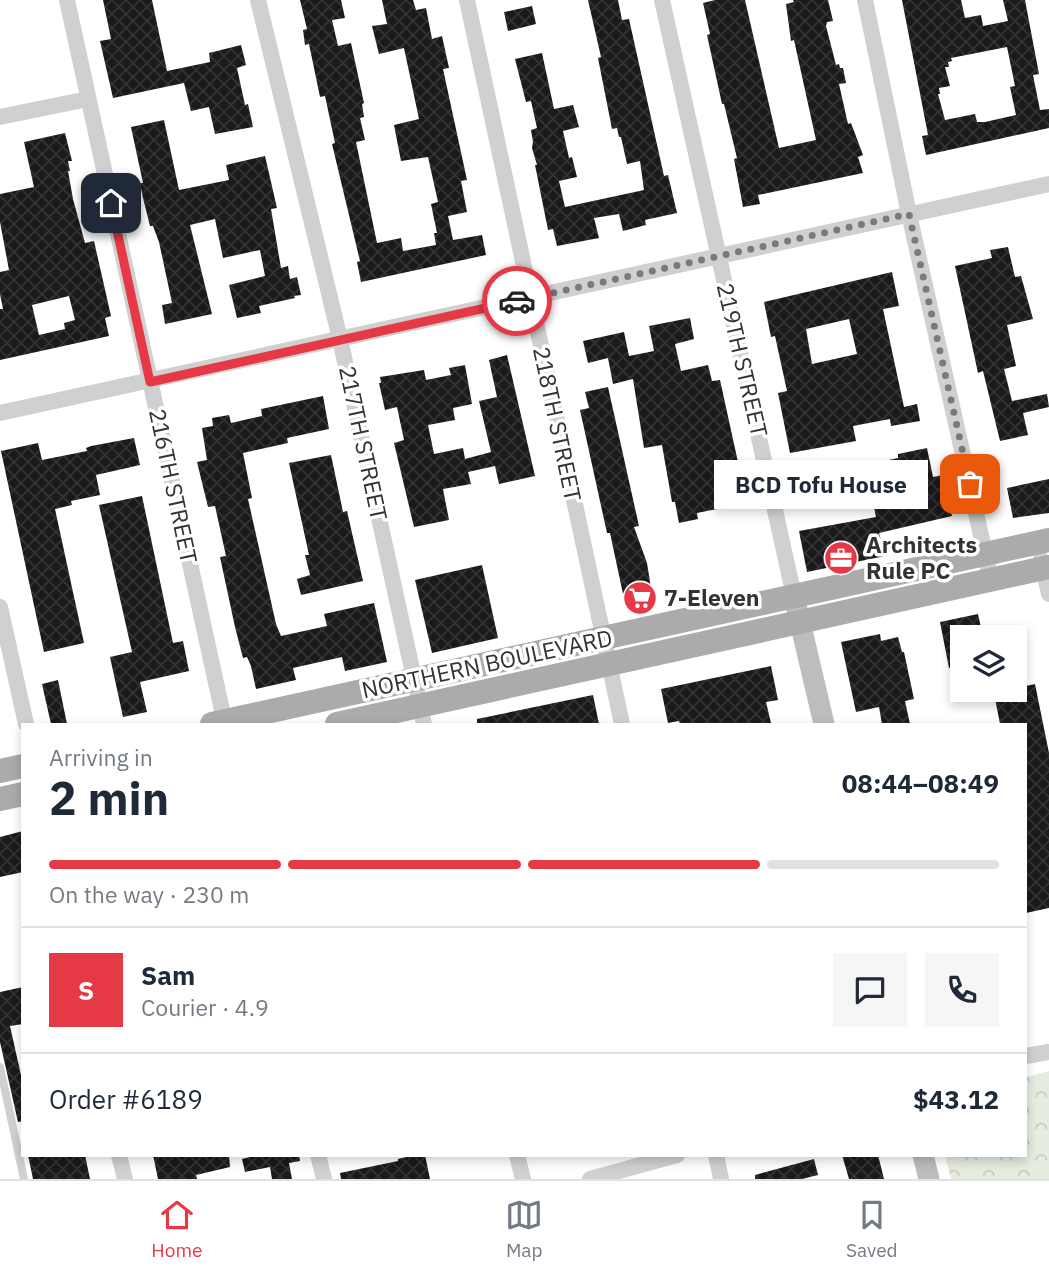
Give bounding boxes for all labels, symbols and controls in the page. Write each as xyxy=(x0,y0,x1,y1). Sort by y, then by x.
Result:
pin xyxy=(81,173,141,233)
icon: home xyxy=(92,184,130,222)
courier xyxy=(482,266,552,336)
street label: 219TH STREET xyxy=(711,280,775,440)
icon: car xyxy=(498,282,536,320)
street label: 218TH STREET xyxy=(527,344,589,504)
street label: 217TH STREET xyxy=(333,363,395,523)
street label: 216TH STREET xyxy=(143,406,205,566)
pin xyxy=(940,454,1000,514)
callout: BCD Tofu House xyxy=(715,460,928,508)
icon: bag xyxy=(951,465,989,503)
text: BCD Tofu House xyxy=(735,469,907,499)
place label: Architects Rule PC xyxy=(866,529,977,585)
office icon: Architects Rule PC xyxy=(822,539,860,577)
supermarket icon: 7-Eleven xyxy=(621,579,659,617)
place label: 7-Eleven xyxy=(664,582,760,612)
street label: NORTHERN BOULEVARD xyxy=(359,622,615,704)
map controls xyxy=(950,625,1027,702)
button: layers xyxy=(950,625,1027,702)
text: Arriving in xyxy=(49,742,153,772)
text: 08:44–08:49 xyxy=(842,766,999,800)
text: 2 min xyxy=(49,768,169,828)
text: On the way · 230 m xyxy=(49,879,249,909)
button: chat xyxy=(833,953,907,1027)
button: phone xyxy=(925,953,999,1027)
text: Sam xyxy=(141,958,195,992)
text: S xyxy=(78,973,94,1007)
text: Courier · 4.9 xyxy=(141,992,269,1022)
text: Order #6189 xyxy=(49,1082,203,1116)
text: $43.12 xyxy=(913,1082,999,1116)
tab: Home xyxy=(151,1196,202,1262)
tab: Map xyxy=(505,1196,543,1262)
tab: Saved xyxy=(846,1196,898,1262)

